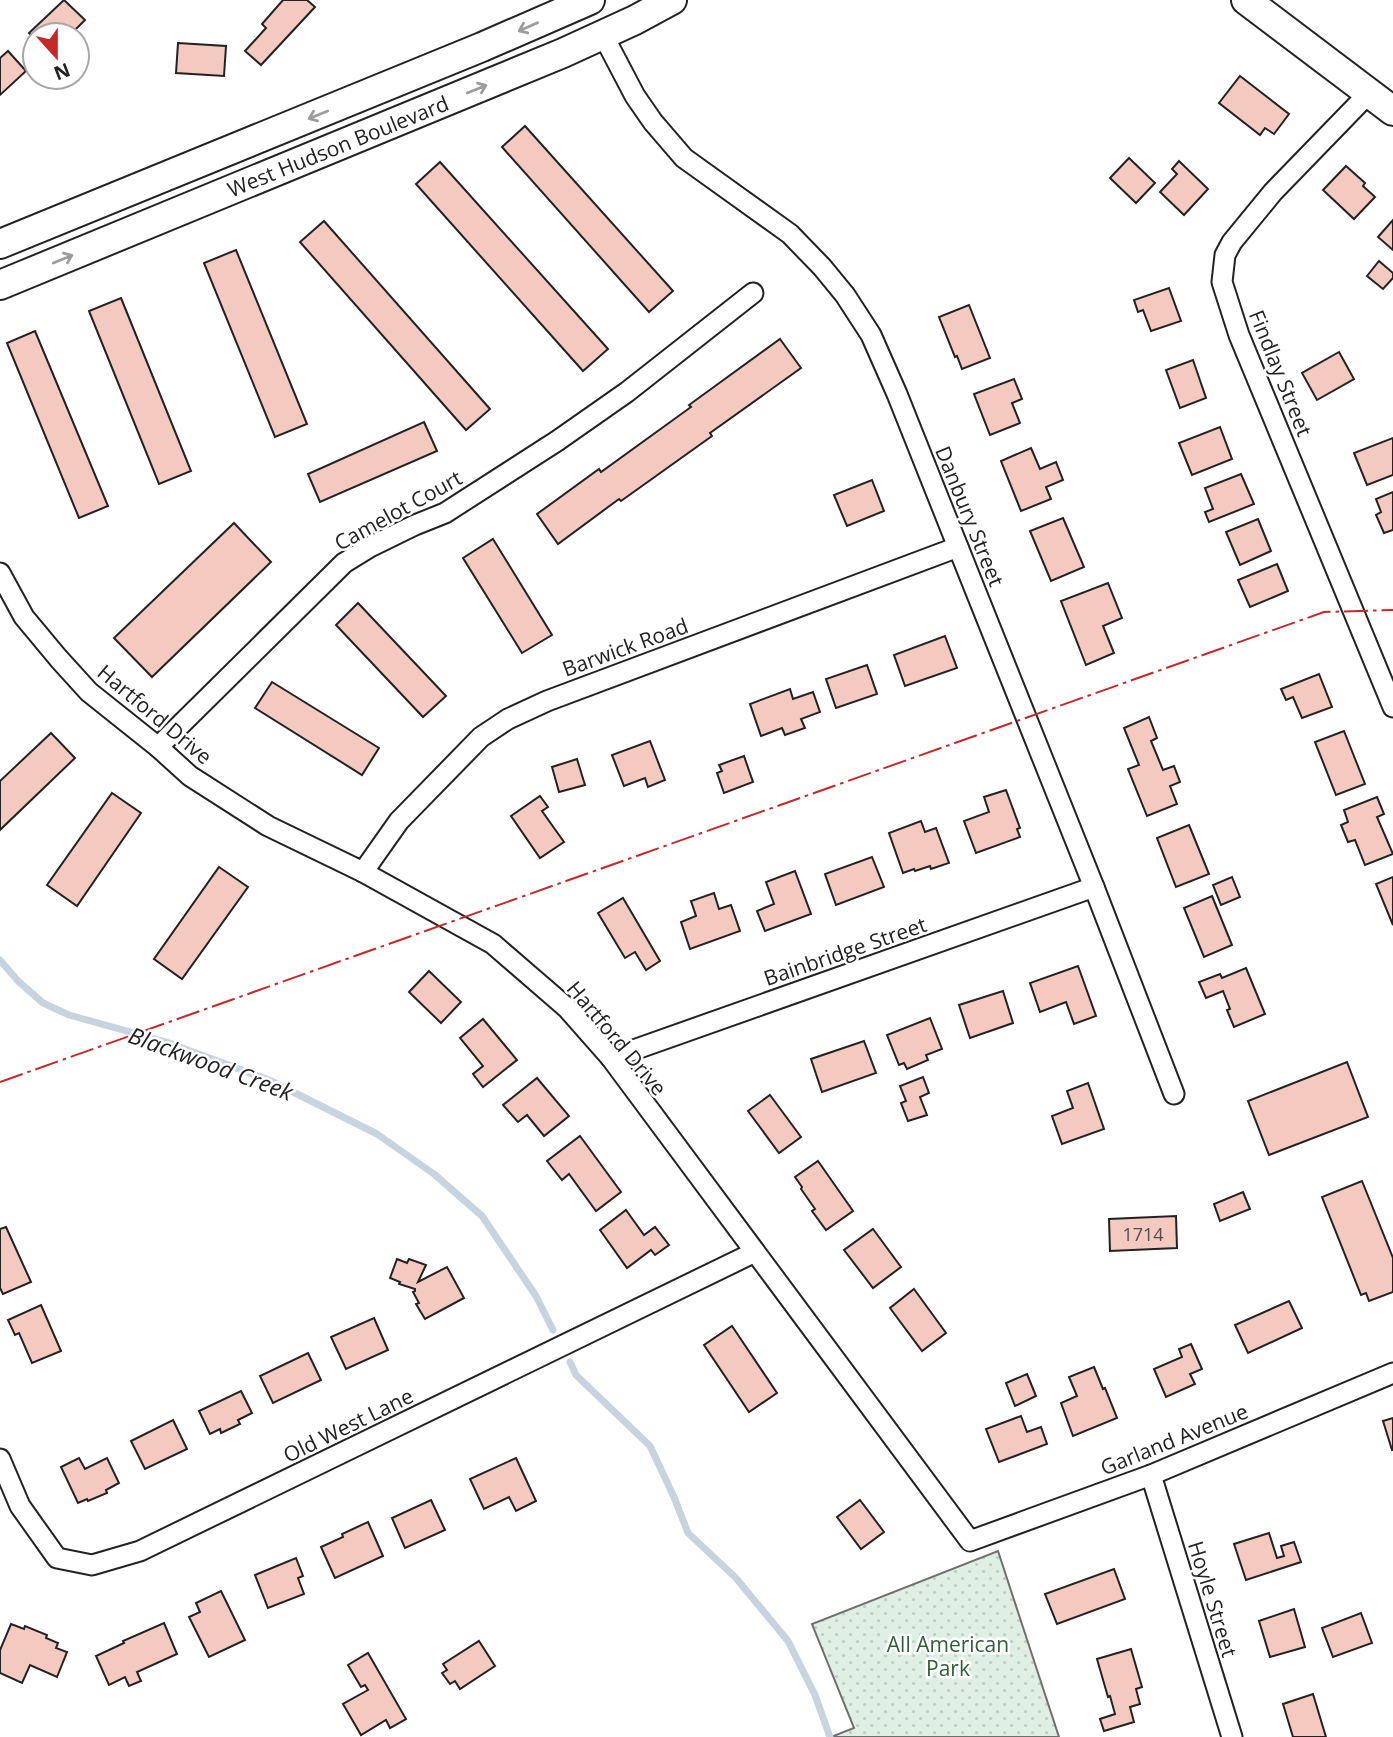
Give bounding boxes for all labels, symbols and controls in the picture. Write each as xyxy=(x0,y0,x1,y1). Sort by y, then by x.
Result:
north arrow xyxy=(21,21,91,91)
one-way arrow xyxy=(517,21,539,34)
text: N xyxy=(50,57,74,87)
one-way arrow xyxy=(466,81,488,94)
street label: West Hudson Boulevard xyxy=(223,89,453,203)
one-way arrow xyxy=(307,109,329,122)
one-way arrow xyxy=(52,252,73,265)
street label: Findlay Street xyxy=(1243,306,1319,440)
street label: Danbury Street xyxy=(929,442,1011,590)
street label: Camelot Court xyxy=(329,463,467,557)
street label: Barwick Road xyxy=(558,611,692,683)
street label: Hartford Drive xyxy=(92,658,218,770)
street label: Bainbridge Street xyxy=(760,910,930,992)
street label: Hartford Drive xyxy=(561,975,673,1101)
water label: Blackwood Creek xyxy=(124,1018,298,1108)
house number: 1714 xyxy=(1122,1222,1164,1246)
street label: Old West Lane xyxy=(278,1381,418,1469)
street label: Garland Avenue xyxy=(1096,1397,1252,1481)
street label: Hoyle Street xyxy=(1182,1538,1244,1660)
park label: All American Park xyxy=(887,1630,1009,1682)

